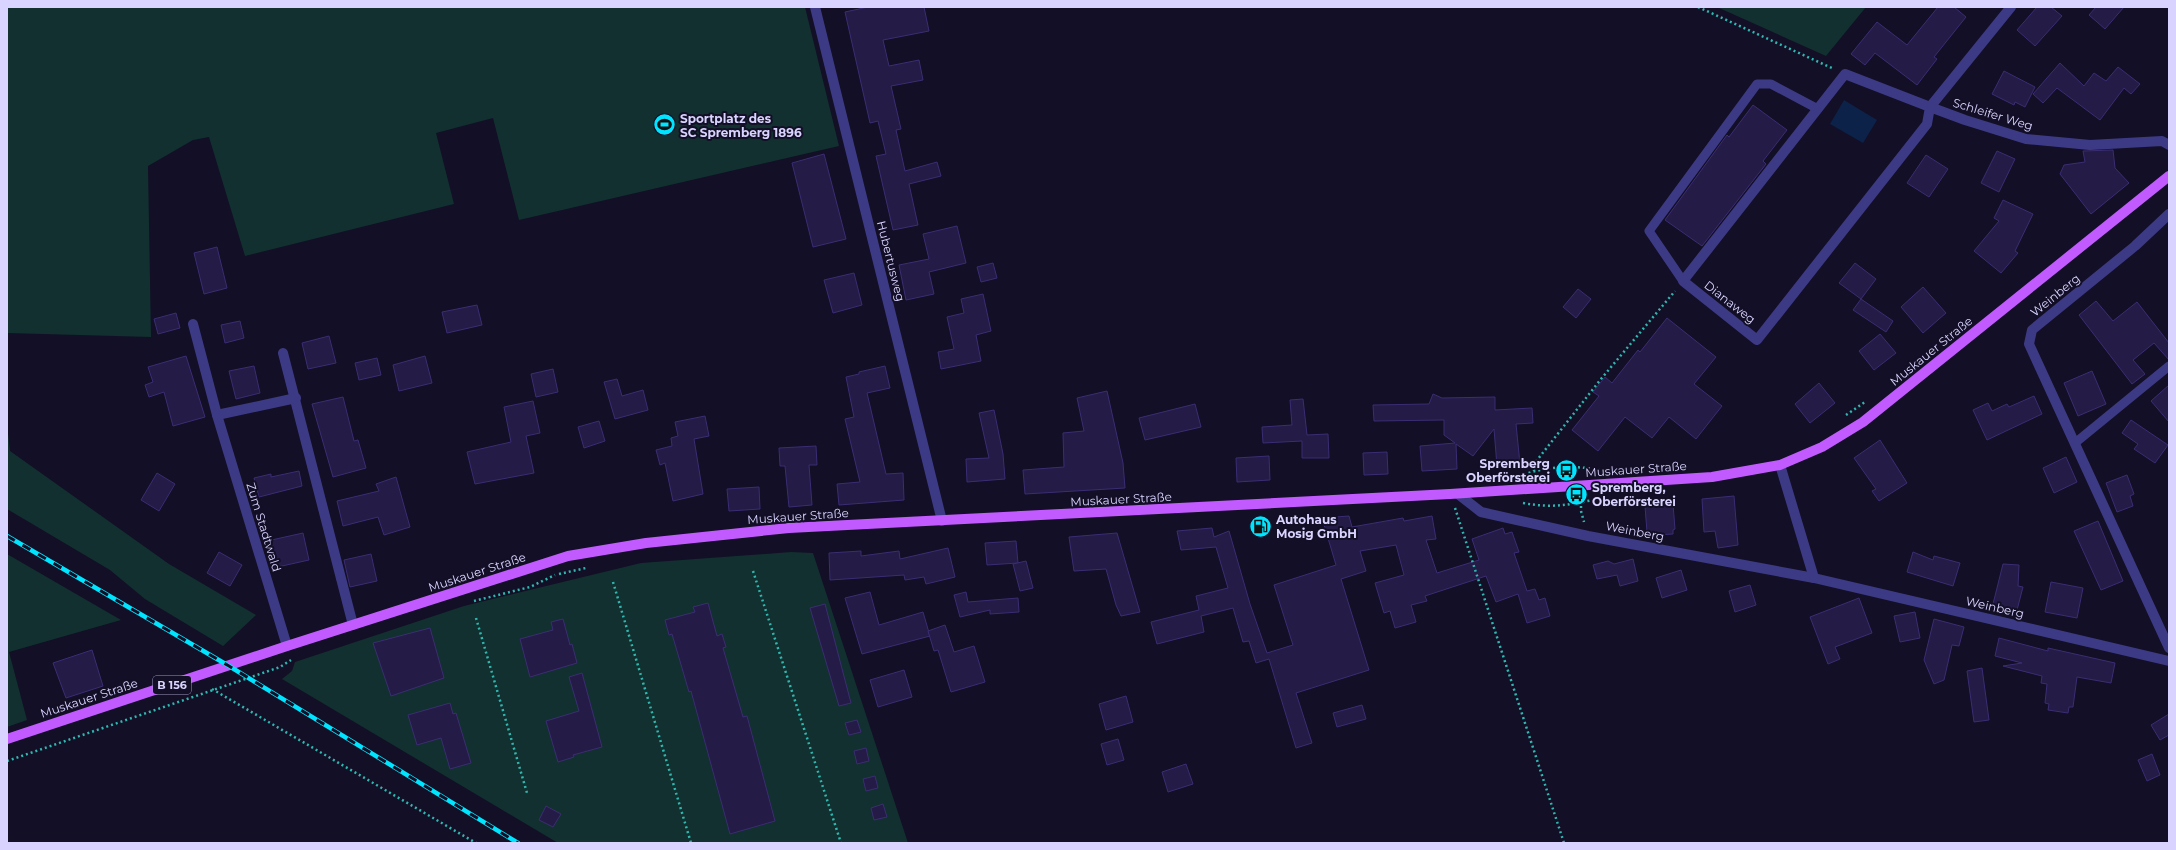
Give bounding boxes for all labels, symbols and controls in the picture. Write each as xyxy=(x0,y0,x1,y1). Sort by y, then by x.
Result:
street label: Schleifer Weg xyxy=(1951,95,2035,133)
place label: Sportplatz des SC Spremberg 1896 xyxy=(680,111,802,140)
sports icon: Sportplatz des SC Spremberg 1896 xyxy=(652,112,678,138)
street label: Hubertusweg xyxy=(874,219,908,303)
street label: Weinberg xyxy=(2027,270,2083,320)
street label: Dianaweg xyxy=(1701,277,1759,327)
street label: Muskauer Straße xyxy=(1887,313,1975,389)
place label: Spremberg Oberförsterei xyxy=(1466,456,1550,485)
bus stop icon: Spremberg Oberförsterei xyxy=(1553,457,1579,483)
street label: Muskauer Straße xyxy=(1585,458,1687,480)
place label: Spremberg, Oberförsterei xyxy=(1592,480,1676,509)
street label: Zum Stadtwald xyxy=(243,481,285,573)
bus stop icon: Spremberg, Oberförsterei xyxy=(1563,481,1589,507)
street label: Muskauer Straße xyxy=(1070,489,1172,509)
street label: Muskauer Straße xyxy=(747,505,849,527)
place label: Autohaus Mosig GmbH xyxy=(1275,512,1357,541)
fuel station icon: Autohaus Mosig GmbH xyxy=(1248,513,1274,539)
street label: Weinberg xyxy=(1604,518,1666,544)
street label: Muskauer Straße xyxy=(426,549,528,595)
street label: Weinberg xyxy=(1964,593,2026,621)
street label: Muskauer Straße xyxy=(38,675,140,721)
road number: B 156 xyxy=(153,676,191,694)

